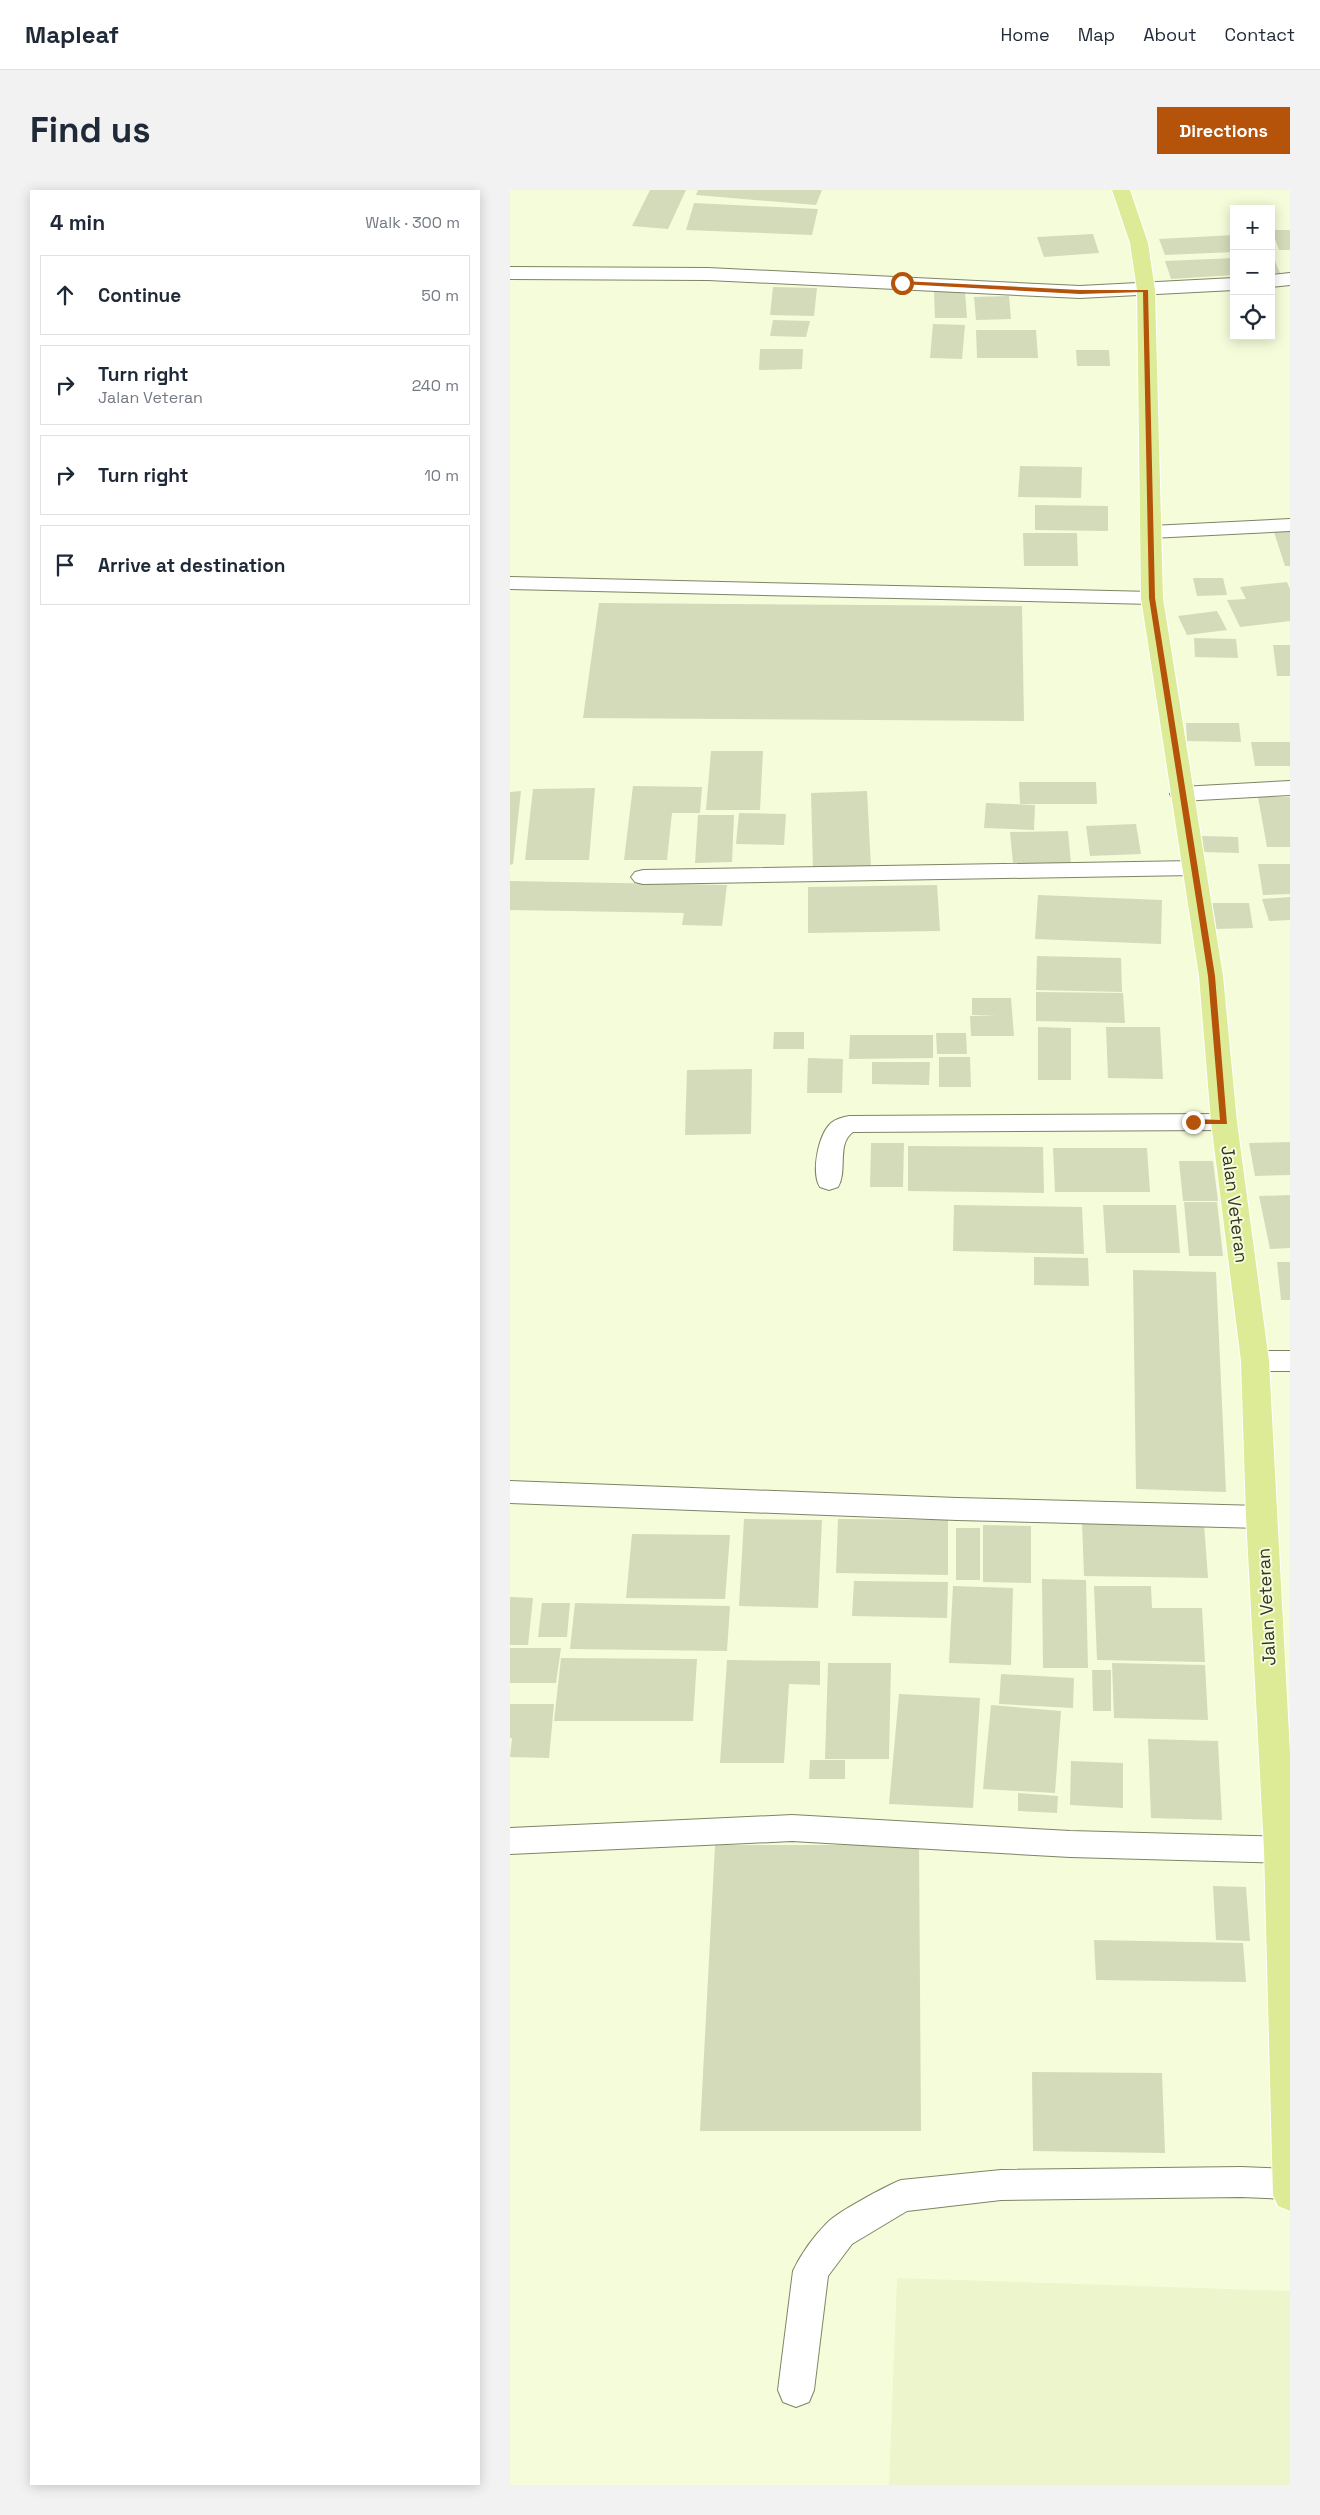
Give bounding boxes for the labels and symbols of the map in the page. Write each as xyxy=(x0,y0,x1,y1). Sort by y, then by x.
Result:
route start xyxy=(891,272,914,295)
route end xyxy=(1182,1111,1205,1134)
street label: Jalan Veteran xyxy=(1216,1144,1254,1264)
street label: Jalan Veteran xyxy=(1251,1547,1281,1667)

